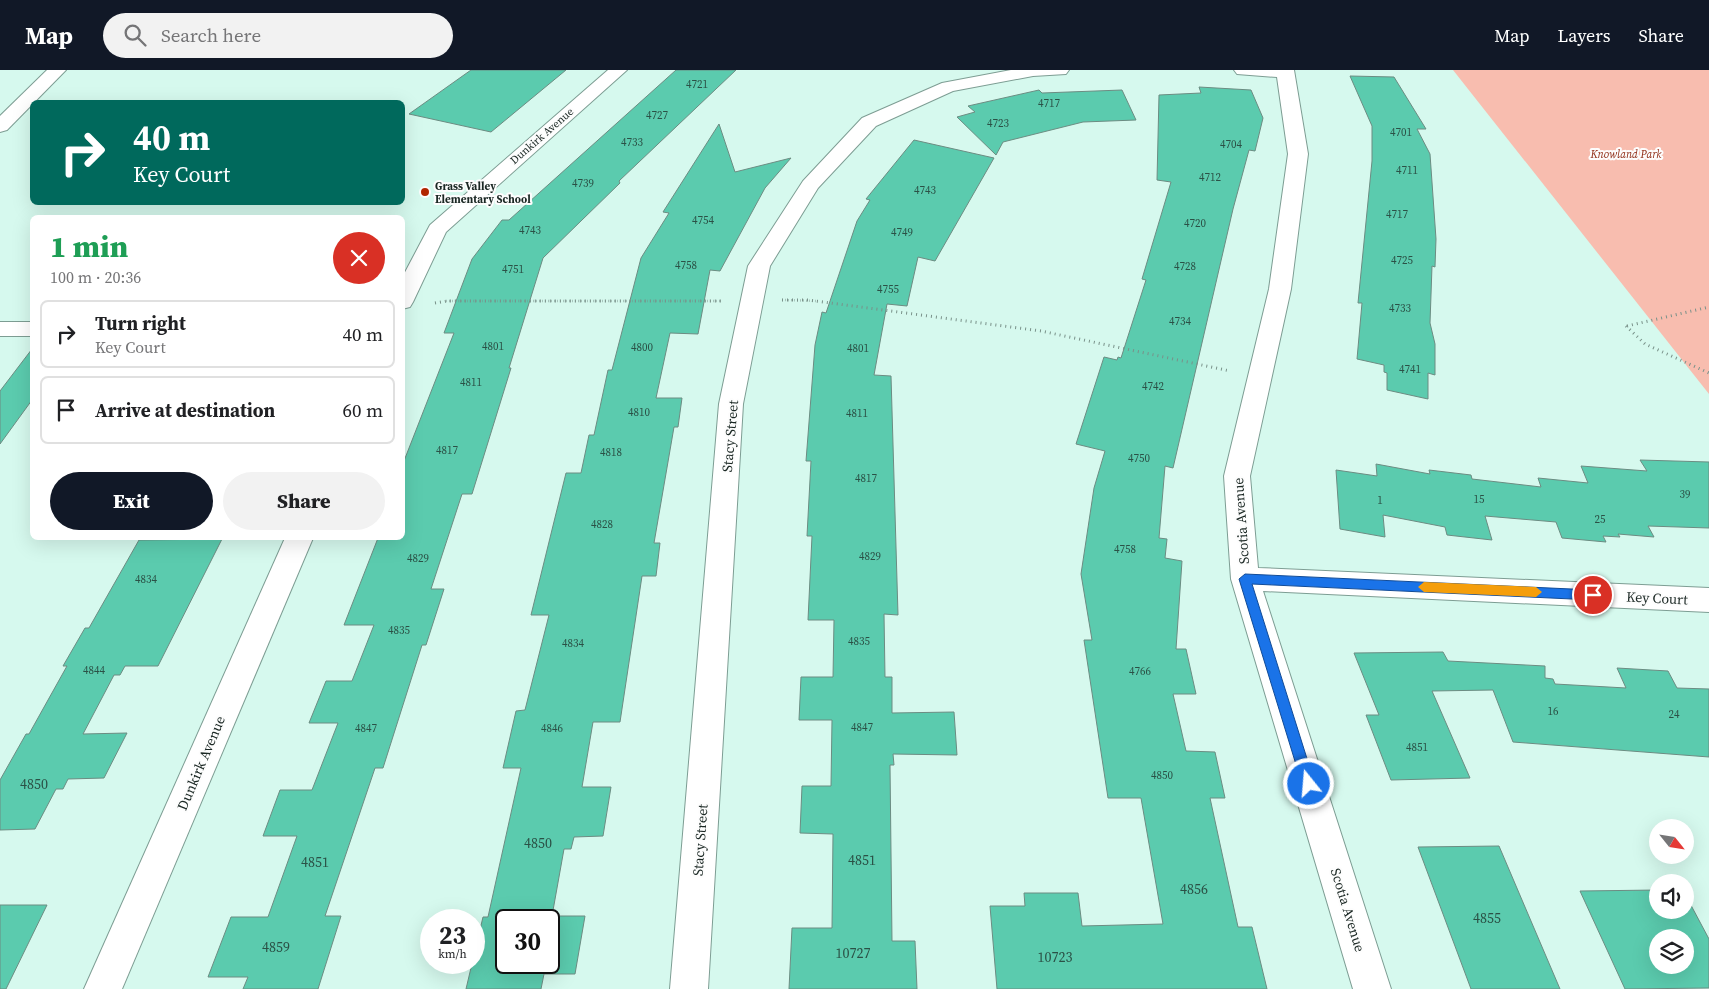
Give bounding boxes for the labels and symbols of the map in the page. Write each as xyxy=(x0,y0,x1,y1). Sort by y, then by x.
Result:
house number: 4721 xyxy=(686,77,708,92)
house number: 4717 xyxy=(1038,96,1060,111)
street label: Dunkirk Avenue xyxy=(507,104,577,168)
house number: 4727 xyxy=(646,108,668,123)
house number: 4723 xyxy=(987,116,1009,131)
house number: 4701 xyxy=(1390,125,1412,140)
house number: 4733 xyxy=(621,135,643,150)
house number: 4704 xyxy=(1220,137,1242,152)
park label: Knowland Park xyxy=(1589,147,1662,162)
house number: 4711 xyxy=(1396,163,1418,178)
house number: 4712 xyxy=(1199,170,1221,185)
house number: 4739 xyxy=(572,176,594,191)
place label: Grass Valley Elementary School xyxy=(435,179,531,207)
house number: 4743 xyxy=(914,183,936,198)
marker: Grass Valley Elementary School xyxy=(419,186,431,198)
house number: 4717 xyxy=(1386,207,1408,222)
house number: 4754 xyxy=(692,213,714,228)
house number: 4720 xyxy=(1184,216,1206,231)
house number: 4743 xyxy=(519,223,541,238)
house number: 4749 xyxy=(891,225,913,240)
house number: 4725 xyxy=(1391,253,1413,268)
house number: 4758 xyxy=(675,258,697,273)
house number: 4728 xyxy=(1174,259,1196,274)
house number: 4751 xyxy=(502,262,524,277)
house number: 4755 xyxy=(877,282,899,297)
house number: 4733 xyxy=(1389,301,1411,316)
house number: 4734 xyxy=(1169,314,1191,329)
house number: 4801 xyxy=(482,339,504,354)
house number: 4800 xyxy=(631,340,653,355)
house number: 4801 xyxy=(847,341,869,356)
house number: 4741 xyxy=(1399,362,1421,377)
house number: 4811 xyxy=(460,375,482,390)
house number: 4742 xyxy=(1142,379,1164,394)
street label: Stacy Street xyxy=(717,399,743,473)
house number: 4810 xyxy=(628,405,650,420)
house number: 4811 xyxy=(846,406,868,421)
house number: 4817 xyxy=(436,443,458,458)
house number: 4818 xyxy=(600,445,622,460)
house number: 4750 xyxy=(1128,451,1150,466)
house number: 4817 xyxy=(855,471,877,486)
street label: Scotia Avenue xyxy=(1228,477,1254,565)
house number: 39 xyxy=(1680,487,1691,502)
house number: 15 xyxy=(1474,492,1485,507)
house number: 1 xyxy=(1377,493,1383,508)
house number: 25 xyxy=(1595,512,1606,527)
house number: 4828 xyxy=(591,517,613,532)
house number: 4758 xyxy=(1114,542,1136,557)
house number: 4829 xyxy=(859,549,881,564)
house number: 4829 xyxy=(407,551,429,566)
house number: 4834 xyxy=(135,572,157,587)
pin xyxy=(1572,574,1614,616)
street label: Key Court xyxy=(1626,586,1689,610)
house number: 4835 xyxy=(388,623,410,638)
house number: 4835 xyxy=(848,634,870,649)
house number: 4834 xyxy=(562,636,584,651)
house number: 4844 xyxy=(83,663,105,678)
house number: 4766 xyxy=(1129,664,1151,679)
house number: 16 xyxy=(1548,704,1559,719)
house number: 24 xyxy=(1669,707,1680,722)
street label: Dunkirk Avenue xyxy=(172,713,230,813)
house number: 4847 xyxy=(851,720,873,735)
house number: 4847 xyxy=(355,721,377,736)
house number: 4846 xyxy=(541,721,563,736)
house number: 4851 xyxy=(1406,740,1428,755)
position arrow xyxy=(1282,757,1334,809)
house number: 4850 xyxy=(1151,768,1173,783)
house number: 4850 xyxy=(20,774,48,794)
street label: Stacy Street xyxy=(688,803,713,877)
north arrow xyxy=(1649,819,1694,864)
house number: 4850 xyxy=(524,833,552,853)
house number: 4851 xyxy=(848,850,876,870)
house number: 4851 xyxy=(301,852,329,872)
street label: Scotia Avenue xyxy=(1326,866,1370,954)
house number: 4856 xyxy=(1180,879,1208,899)
house number: 4855 xyxy=(1473,908,1501,928)
speed limit sign: 30 xyxy=(495,909,560,974)
house number: 4859 xyxy=(262,937,290,957)
house number: 10727 xyxy=(836,943,871,963)
house number: 10723 xyxy=(1038,947,1073,967)

